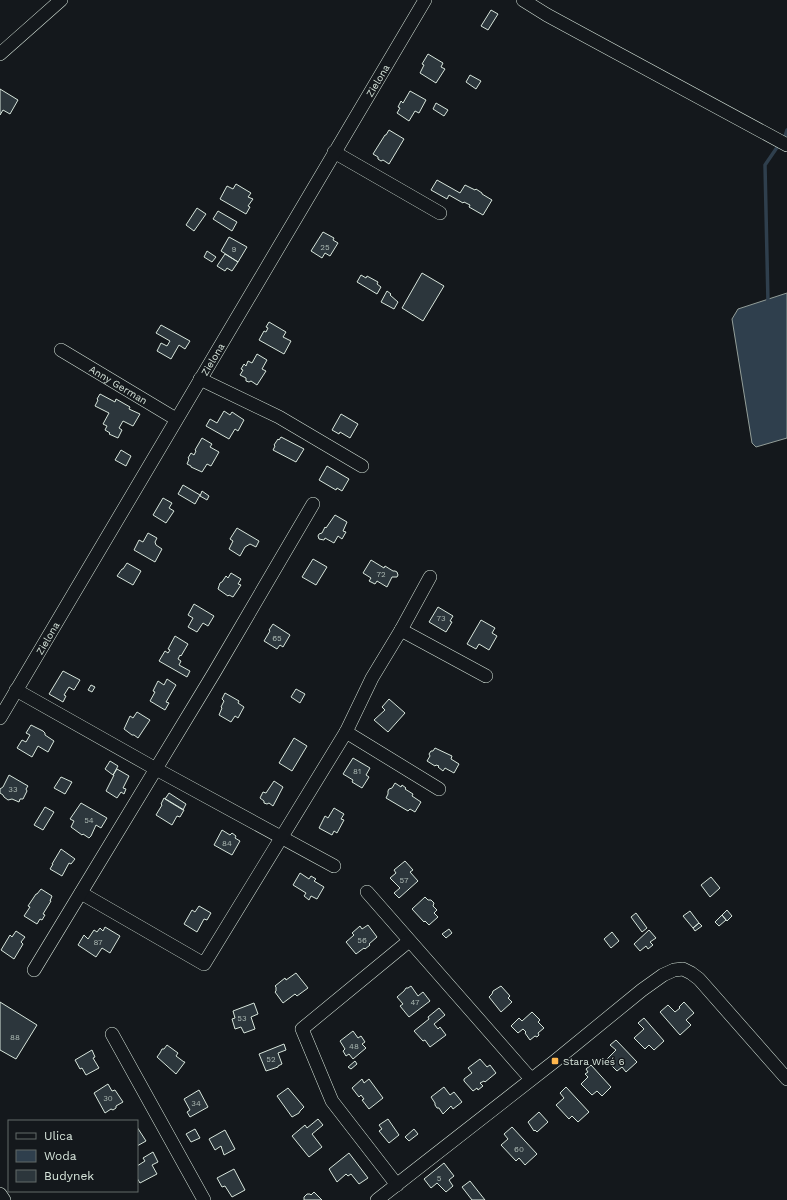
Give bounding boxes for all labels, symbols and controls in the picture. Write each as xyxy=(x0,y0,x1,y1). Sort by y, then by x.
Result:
street label: Zielona xyxy=(364,62,392,99)
house number: 25 xyxy=(320,243,330,252)
house number: 9 xyxy=(232,245,237,254)
street label: Zielona xyxy=(199,341,227,378)
street label: Anny German xyxy=(87,363,149,407)
house number: 72 xyxy=(376,570,386,579)
house number: 73 xyxy=(436,614,446,623)
street label: Zielona xyxy=(34,620,62,656)
house number: 65 xyxy=(272,634,282,643)
house number: 81 xyxy=(353,767,361,776)
house number: 33 xyxy=(8,785,18,794)
house number: 54 xyxy=(84,816,94,825)
house number: 84 xyxy=(222,839,232,848)
house number: 57 xyxy=(399,876,409,885)
house number: 56 xyxy=(357,936,367,945)
house number: 87 xyxy=(93,938,103,947)
house number: 47 xyxy=(411,998,420,1007)
house number: 53 xyxy=(237,1014,247,1023)
house number: 88 xyxy=(10,1033,20,1042)
house number: 48 xyxy=(349,1042,359,1051)
house number: 52 xyxy=(266,1055,276,1064)
marker: Stara Wieś 6 xyxy=(550,1056,560,1066)
place label: Stara Wieś 6 xyxy=(563,1056,625,1067)
house number: 30 xyxy=(103,1094,113,1103)
house number: 34 xyxy=(191,1099,201,1108)
legend xyxy=(8,1120,138,1192)
text: Ulica xyxy=(44,1129,73,1143)
house number: 60 xyxy=(514,1145,524,1154)
text: Woda xyxy=(44,1149,77,1163)
text: Budynek xyxy=(44,1169,94,1183)
house number: 5 xyxy=(437,1174,442,1183)

